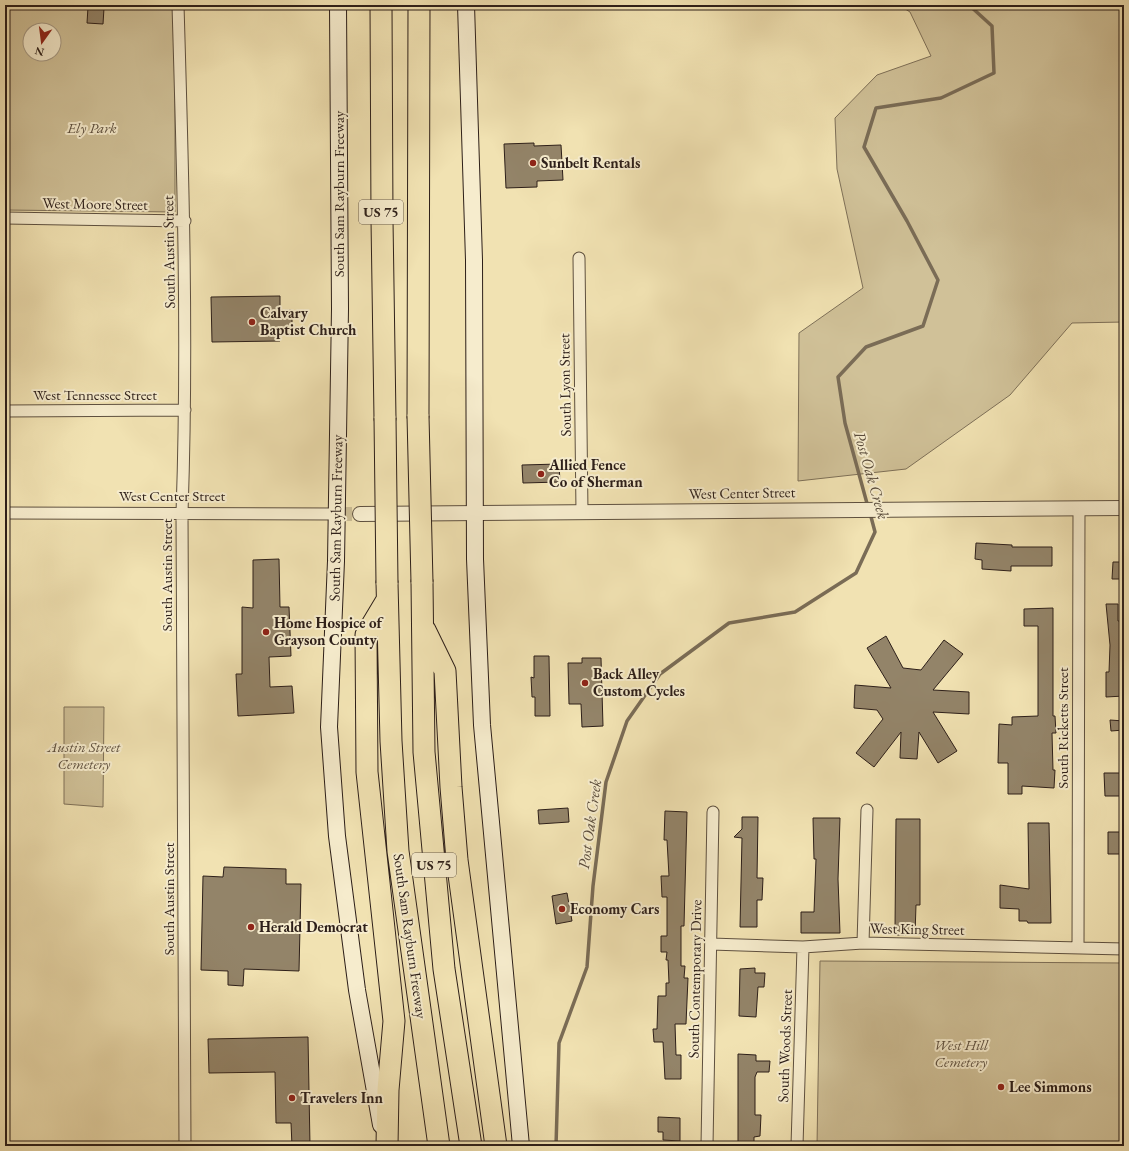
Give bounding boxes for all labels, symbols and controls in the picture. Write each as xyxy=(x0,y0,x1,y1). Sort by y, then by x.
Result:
north arrow xyxy=(22,22,62,62)
text: N xyxy=(33,44,46,60)
street label: South Sam Rayburn Freeway xyxy=(329,110,348,277)
park label: Ely Park xyxy=(66,118,117,137)
place label: Sunbelt Rentals xyxy=(541,153,640,172)
marker: Sunbelt Rentals xyxy=(528,158,538,168)
street label: West Moore Street xyxy=(42,193,148,214)
street label: South Austin Street xyxy=(158,195,179,309)
road number: US 75 xyxy=(359,200,403,224)
place label: Calvary Baptist Church xyxy=(260,303,357,339)
marker: Calvary Baptist Church xyxy=(247,317,257,327)
street label: South Lyon Street xyxy=(554,333,575,437)
street label: West Tennessee Street xyxy=(33,385,157,404)
water label: Post Oak Creek xyxy=(849,429,894,522)
street label: South Sam Rayburn Freeway xyxy=(325,434,346,602)
place label: Allied Fence Co of Sherman xyxy=(548,455,643,491)
marker: Allied Fence Co of Sherman xyxy=(536,469,546,479)
street label: West Center Street xyxy=(689,482,796,503)
street label: West Center Street xyxy=(119,486,226,505)
street label: South Austin Street xyxy=(157,518,176,632)
place label: Home Hospice of Grayson County xyxy=(274,613,385,649)
marker: Home Hospice of Grayson County xyxy=(261,627,271,637)
place label: Back Alley Custom Cycles xyxy=(593,664,685,700)
street label: South Ricketts Street xyxy=(1053,667,1072,789)
marker: Back Alley Custom Cycles xyxy=(580,678,590,688)
park label: Austin Street Cemetery xyxy=(47,737,121,773)
water label: Post Oak Creek xyxy=(573,777,606,870)
street label: South Austin Street xyxy=(159,842,178,956)
street label: South Sam Rayburn Freeway xyxy=(389,852,432,1020)
road number: US 75 xyxy=(412,853,456,877)
place label: Economy Cars xyxy=(570,899,659,918)
street label: South Contemporary Drive xyxy=(684,899,705,1059)
marker: Economy Cars xyxy=(557,904,567,914)
place label: Herald Democrat xyxy=(259,917,368,936)
street label: West King Street xyxy=(869,918,965,939)
marker: Herald Democrat xyxy=(246,922,256,932)
street label: South Woods Street xyxy=(773,989,796,1103)
park label: West Hill Cemetery xyxy=(934,1035,989,1071)
place label: Lee Simmons xyxy=(1009,1077,1092,1096)
marker: Lee Simmons xyxy=(996,1082,1006,1092)
place label: Travelers Inn xyxy=(300,1088,384,1107)
marker: Travelers Inn xyxy=(287,1093,297,1103)

